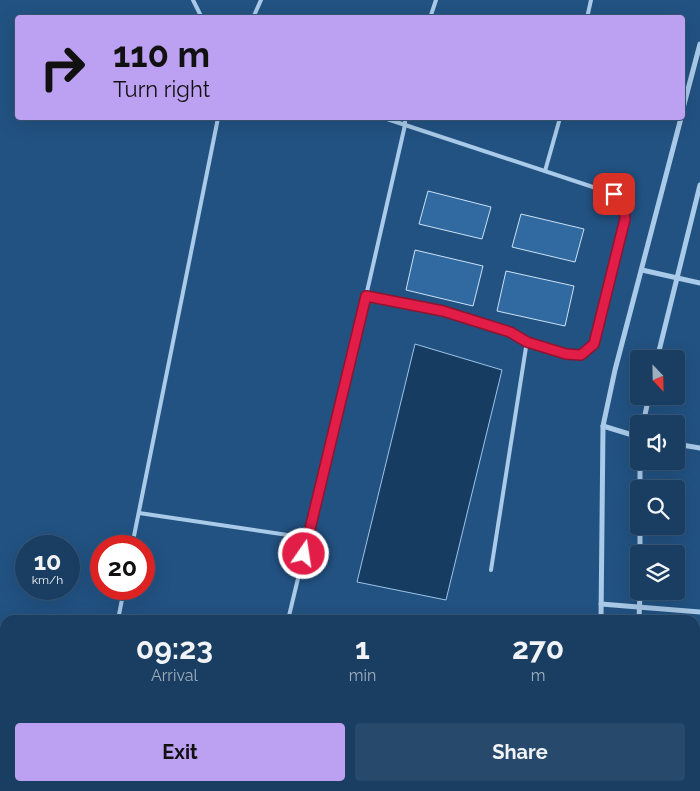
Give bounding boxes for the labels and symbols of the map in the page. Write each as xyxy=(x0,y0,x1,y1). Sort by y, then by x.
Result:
pin xyxy=(593,173,635,215)
north arrow xyxy=(630,350,685,405)
position arrow xyxy=(277,527,329,579)
speed limit sign: 20 xyxy=(90,535,155,600)

